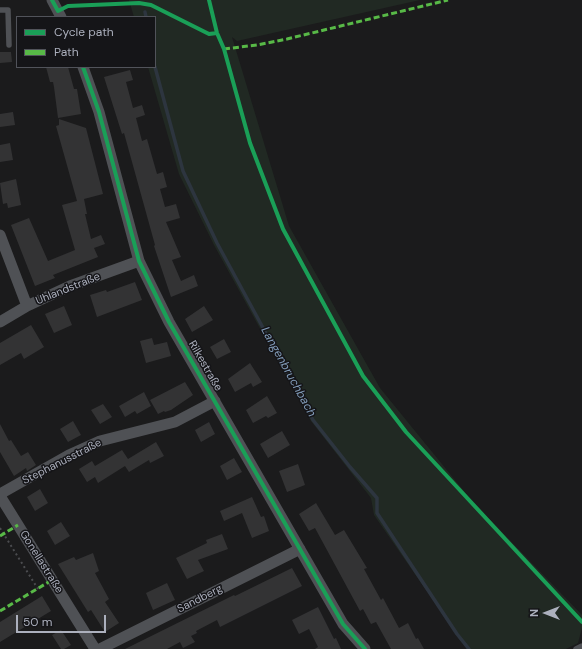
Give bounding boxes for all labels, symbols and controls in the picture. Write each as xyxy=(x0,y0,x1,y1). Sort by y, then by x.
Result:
legend xyxy=(16,16,156,68)
text: Cycle path xyxy=(54,24,114,40)
text: Path xyxy=(54,44,79,60)
street label: Uhlandstraße xyxy=(34,270,102,308)
water label: Langenbruchbach xyxy=(257,325,319,419)
street label: Rilkestraße xyxy=(185,338,225,394)
street label: Stephanusstraße xyxy=(20,436,104,488)
street label: Gonellastraße xyxy=(17,528,65,596)
street label: Sandberg xyxy=(175,582,225,616)
north arrow xyxy=(526,593,566,633)
scale bar xyxy=(18,607,108,633)
text: N xyxy=(527,609,541,617)
text: 50 m xyxy=(23,614,52,630)

